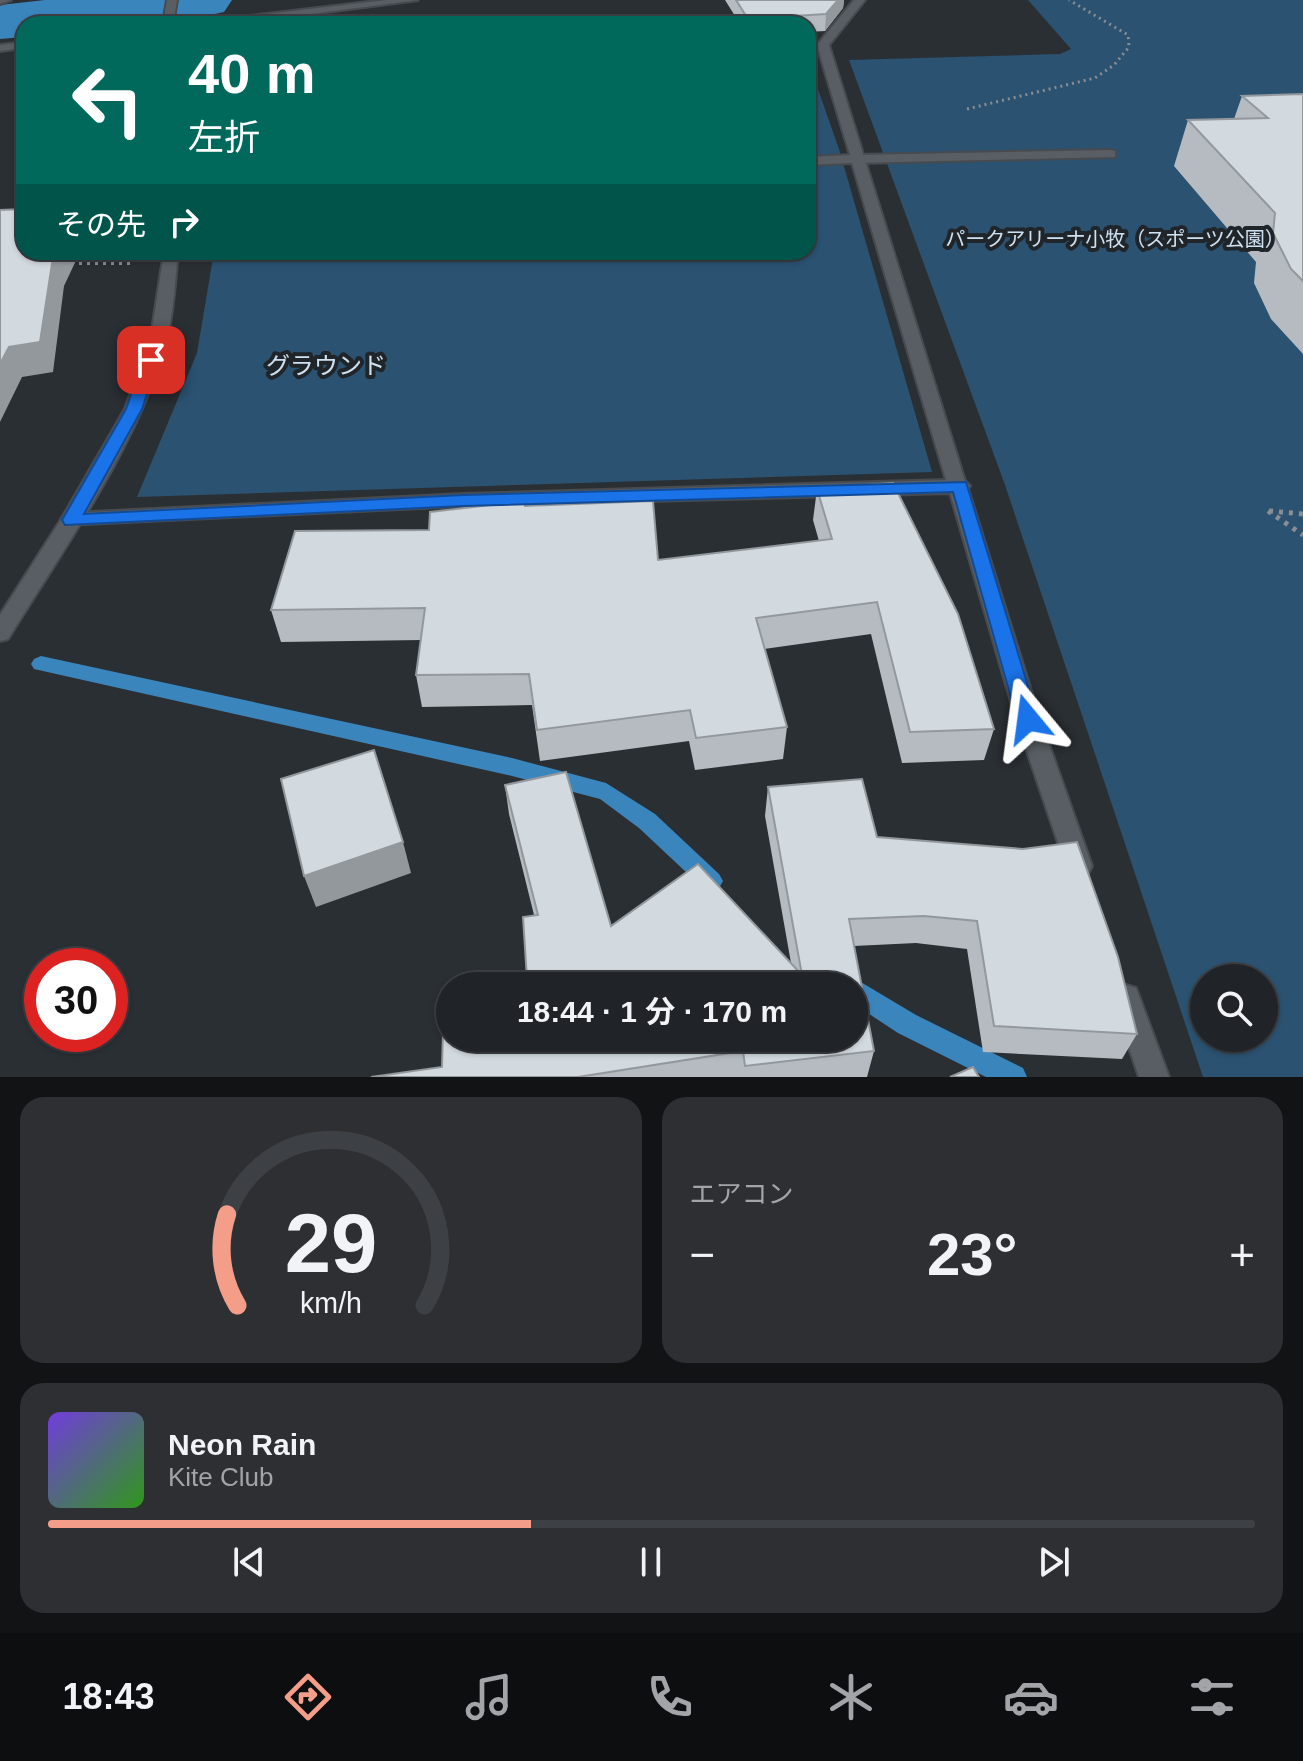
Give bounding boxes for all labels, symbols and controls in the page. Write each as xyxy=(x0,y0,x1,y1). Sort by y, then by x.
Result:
text: 40 m xyxy=(188,42,316,105)
icon: left xyxy=(56,48,160,152)
text: 左折 xyxy=(188,117,260,158)
icon: right xyxy=(162,200,206,244)
text: その先 xyxy=(56,208,146,241)
park label: パークアリーナ小牧（スポーツ公園） xyxy=(945,228,1285,250)
pin xyxy=(117,326,185,394)
icon: arrive xyxy=(129,338,173,382)
park label: グラウンド xyxy=(266,352,386,379)
position arrow xyxy=(986,677,1070,761)
speed limit sign: 30 xyxy=(24,948,128,1052)
map controls xyxy=(1190,964,1278,1052)
button: search xyxy=(1190,964,1278,1052)
text: 18:44 · 1 分 · 170 m xyxy=(517,995,787,1028)
text: エアコン xyxy=(690,1179,794,1209)
text: 29 xyxy=(284,1197,377,1290)
text: 23° xyxy=(927,1221,1018,1288)
text: − xyxy=(690,1230,715,1279)
text: + xyxy=(1229,1230,1255,1279)
text: km/h xyxy=(300,1287,362,1319)
text: Neon Rain xyxy=(168,1428,316,1461)
text: Kite Club xyxy=(168,1462,274,1492)
icon: previous xyxy=(227,1540,271,1584)
icon: pause xyxy=(629,1540,673,1584)
icon: next xyxy=(1032,1540,1076,1584)
icon: directions xyxy=(280,1669,336,1725)
icon: music xyxy=(461,1669,517,1725)
icon: phone xyxy=(642,1669,698,1725)
icon: climate xyxy=(823,1669,879,1725)
icon: car xyxy=(1003,1669,1059,1725)
icon: filters xyxy=(1184,1669,1240,1725)
text: 18:43 xyxy=(62,1676,155,1717)

